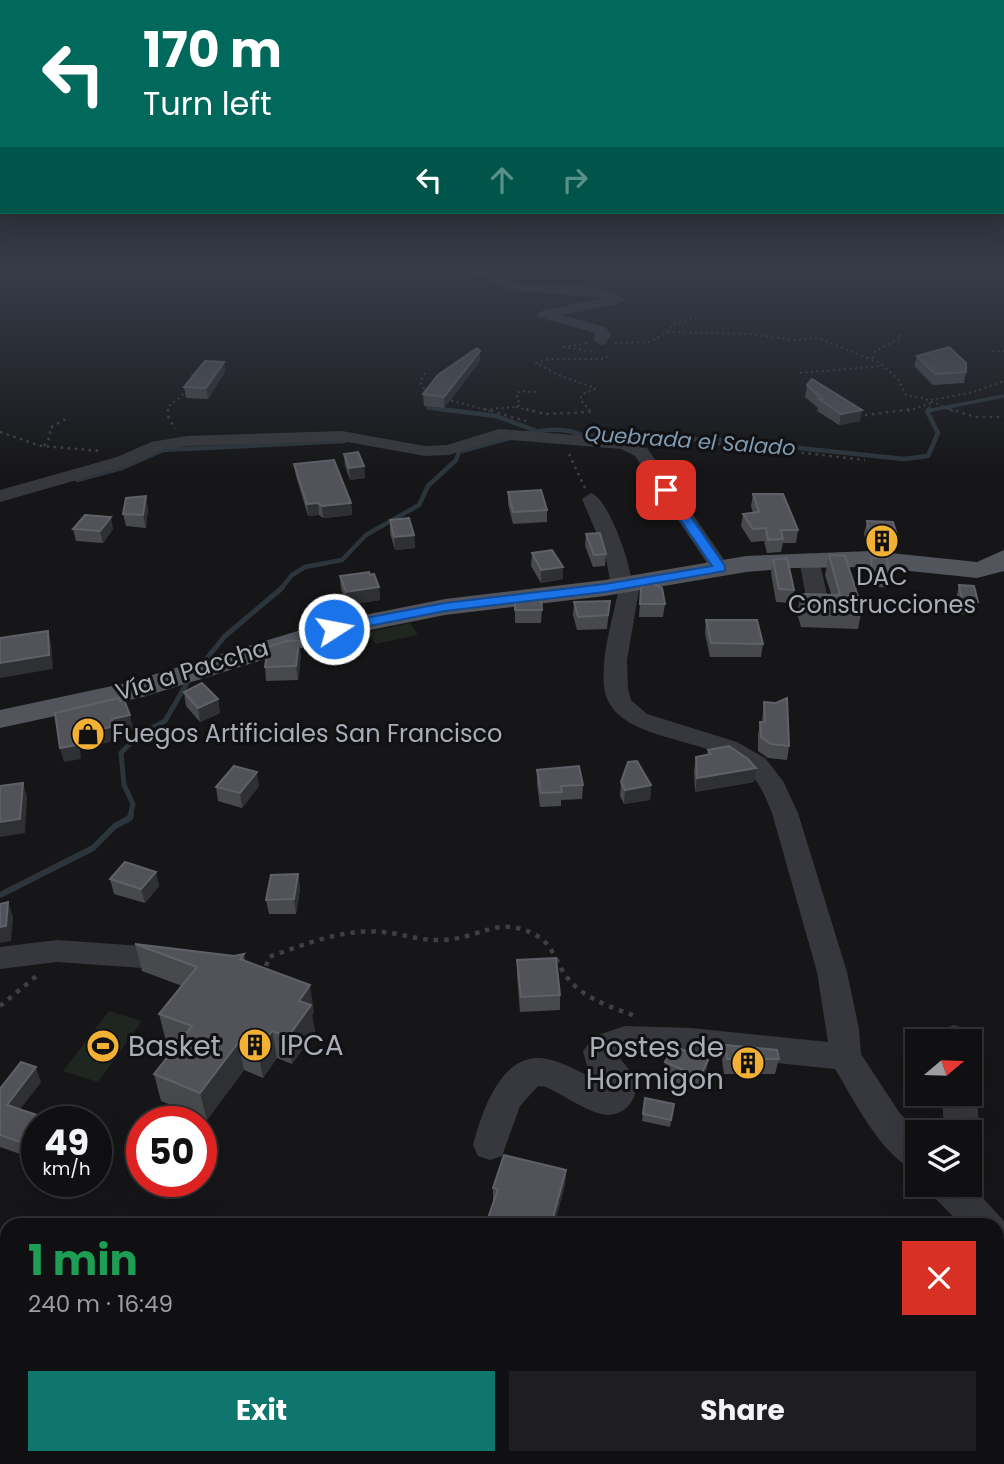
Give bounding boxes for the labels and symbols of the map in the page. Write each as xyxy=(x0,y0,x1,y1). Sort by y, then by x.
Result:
water label: Quebrada el Salado xyxy=(583,419,797,462)
pin xyxy=(636,460,696,520)
building icon: DAC Construcciones xyxy=(863,522,901,560)
place label: DAC Construcciones xyxy=(788,560,976,621)
position arrow xyxy=(297,592,371,666)
street label: Vía a Paccha xyxy=(111,631,272,708)
shop icon: Fuegos Artificiales San Francisco xyxy=(69,715,107,753)
place label: Fuegos Artificiales San Francisco xyxy=(112,717,502,750)
building icon: IPCA xyxy=(236,1026,274,1064)
place label: IPCA xyxy=(280,1026,344,1065)
sports icon: Basket xyxy=(84,1027,122,1065)
place label: Basket xyxy=(128,1027,221,1066)
place label: Postes de Hormigon xyxy=(586,1028,724,1099)
north arrow xyxy=(905,1029,982,1106)
building icon: Postes de Hormigon xyxy=(729,1044,767,1082)
speed limit sign: 50 xyxy=(126,1106,217,1197)

